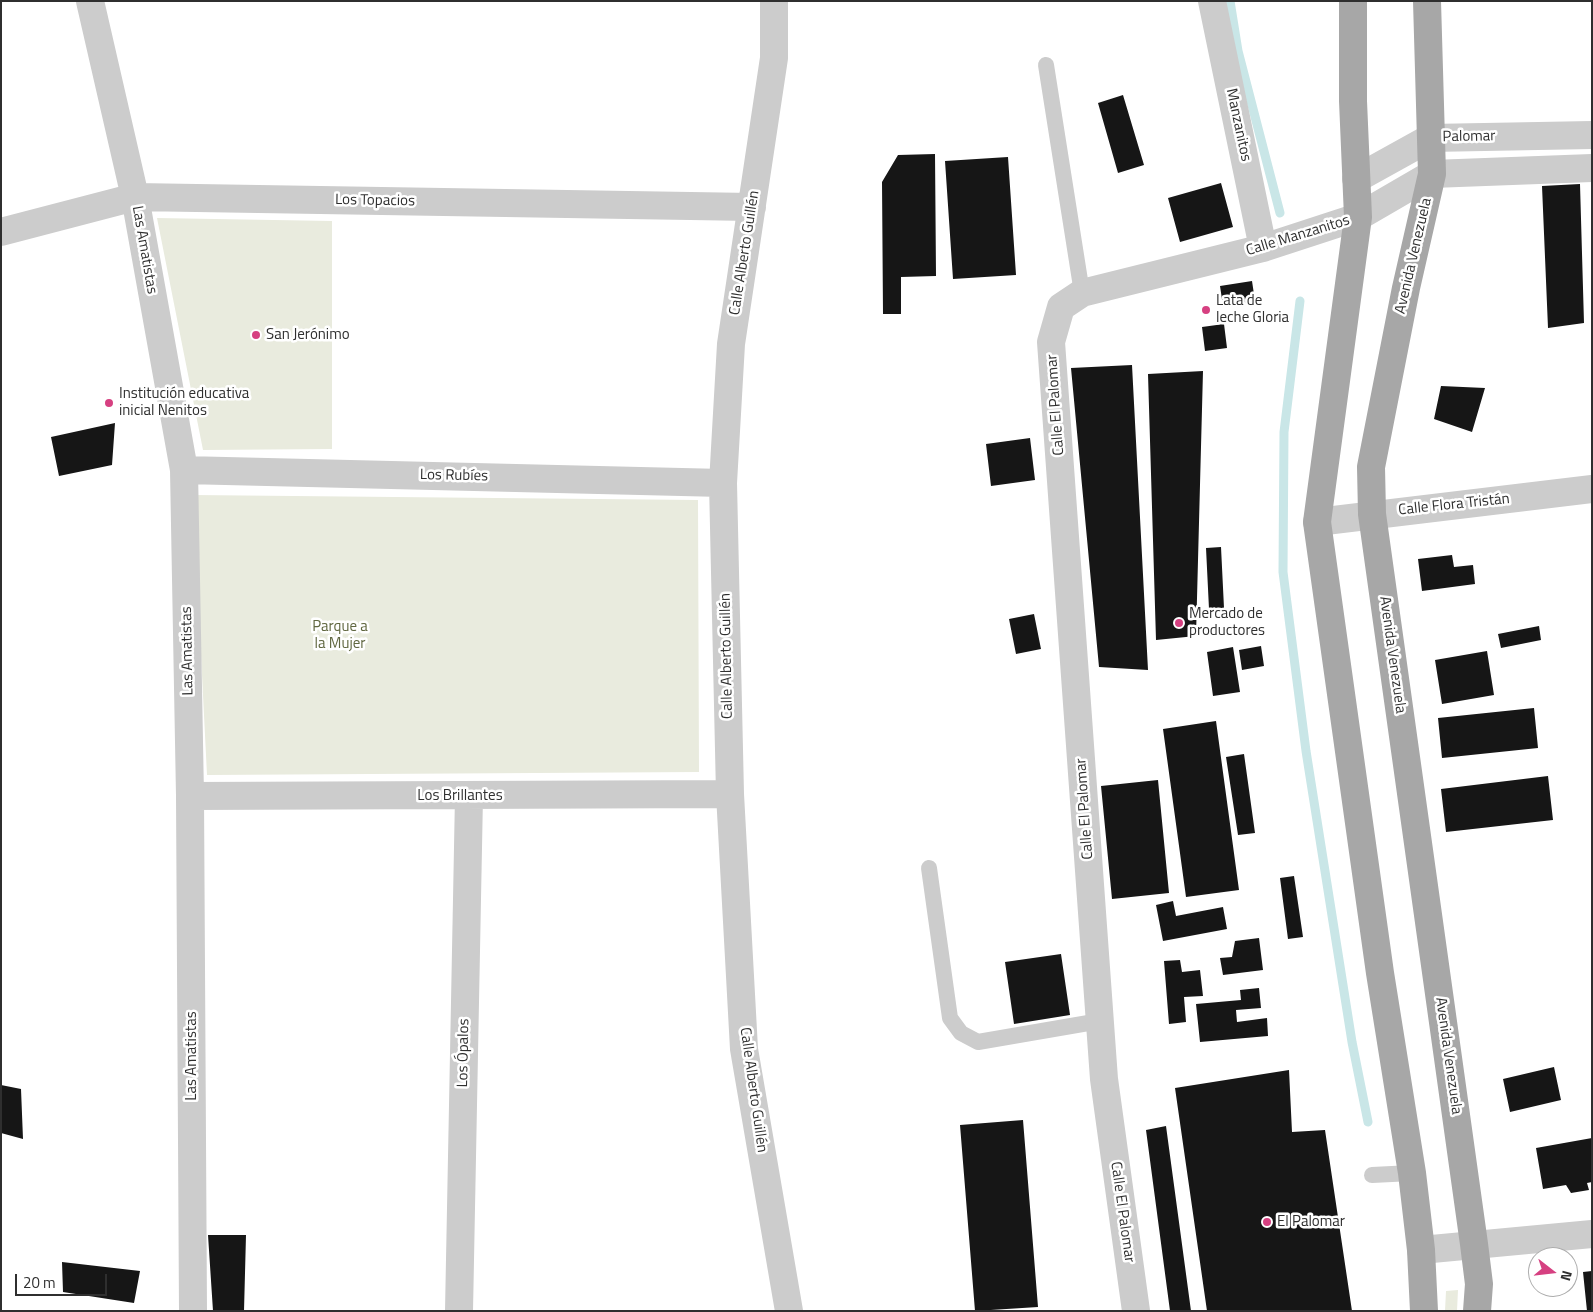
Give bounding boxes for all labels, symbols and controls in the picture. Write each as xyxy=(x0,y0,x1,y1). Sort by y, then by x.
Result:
street label: Manzanitos xyxy=(1222,87,1254,163)
street label: Palomar xyxy=(1442,128,1496,146)
street label: Calle Alberto Guillén xyxy=(726,189,764,317)
street label: Los Topacios xyxy=(335,191,415,211)
street label: Avenida Venezuela xyxy=(1392,196,1436,316)
street label: Las Amatistas xyxy=(127,204,161,296)
street label: Calle Manzanitos xyxy=(1244,212,1352,260)
place label: Lata de leche Gloria xyxy=(1216,292,1289,327)
marker: Lata de leche Gloria xyxy=(1200,304,1212,316)
place label: San Jerónimo xyxy=(266,326,350,344)
marker: San Jerónimo xyxy=(250,329,262,341)
street label: Calle El Palomar xyxy=(1043,354,1069,456)
place label: Institución educativa inicial Nenitos xyxy=(119,385,249,420)
marker: Institución educativa inicial Nenitos xyxy=(103,397,115,409)
street label: Los Rubíes xyxy=(420,466,488,486)
street label: Calle Flora Tristán xyxy=(1398,490,1510,520)
street label: Calle Alberto Guillén xyxy=(717,593,737,719)
street label: Avenida Venezuela xyxy=(1375,595,1409,715)
place label: Mercado de productores xyxy=(1189,605,1265,640)
street label: Las Amatistas xyxy=(178,606,198,696)
marker: Mercado de productores xyxy=(1173,617,1185,629)
park label: Parque a la Mujer xyxy=(312,618,368,653)
street label: Calle El Palomar xyxy=(1072,758,1098,860)
street label: Los Brillantes xyxy=(417,787,503,805)
street label: Avenida Venezuela xyxy=(1431,996,1465,1116)
street label: Las Amatistas xyxy=(183,1011,201,1101)
street label: Los Ópalos xyxy=(454,1018,474,1088)
street label: Calle Alberto Guillén xyxy=(735,1026,771,1154)
street label: Calle El Palomar xyxy=(1106,1160,1138,1264)
place label: El Palomar xyxy=(1277,1213,1345,1231)
marker: El Palomar xyxy=(1261,1216,1273,1228)
north arrow xyxy=(1528,1247,1578,1297)
scale bar xyxy=(18,1264,110,1296)
text: N xyxy=(1556,1268,1578,1284)
text: 20 m xyxy=(23,1271,56,1294)

